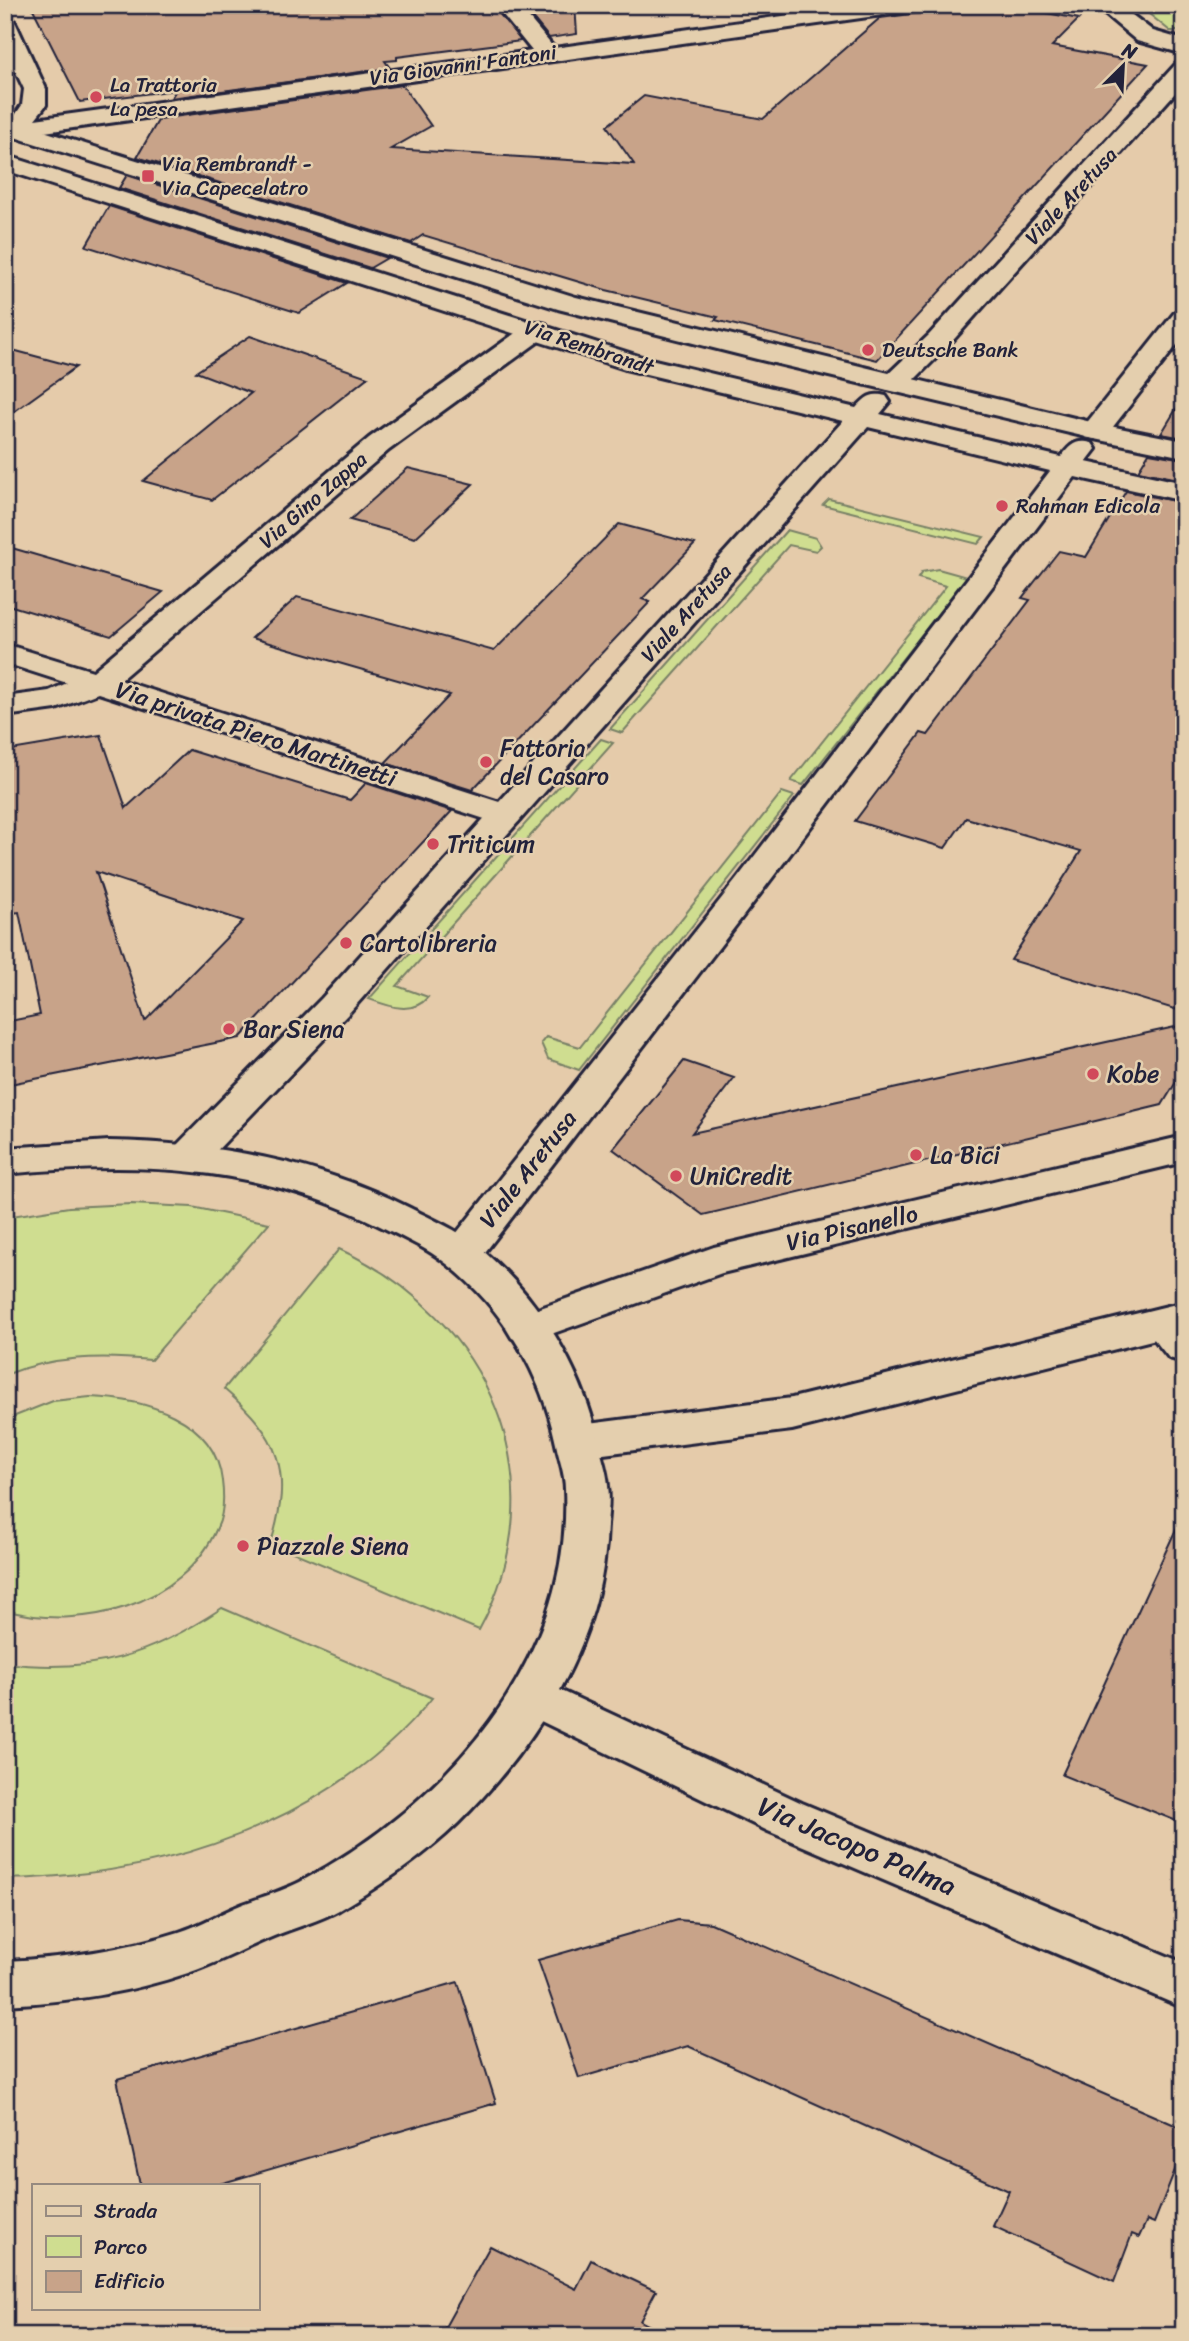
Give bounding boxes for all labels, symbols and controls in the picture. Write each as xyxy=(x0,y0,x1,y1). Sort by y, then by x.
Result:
north arrow xyxy=(1088,32,1158,102)
street label: Via Giovanni Fantoni xyxy=(367,33,560,97)
text: N xyxy=(1116,33,1143,69)
place label: La Trattoria La pesa xyxy=(110,66,217,128)
marker: La Trattoria La pesa xyxy=(88,89,104,105)
street label: Viale Aretusa xyxy=(1015,138,1127,254)
place label: Via Rembrandt - Via Capecelatro xyxy=(162,145,312,207)
marker: Via Rembrandt - Via Capecelatro xyxy=(140,168,156,184)
street label: Via Rembrandt xyxy=(519,308,660,386)
place label: Deutsche Bank xyxy=(882,331,1019,369)
marker: Deutsche Bank xyxy=(860,342,876,358)
street label: Via Gino Zappa xyxy=(250,441,377,559)
place label: Rahman Edicola xyxy=(1016,487,1160,525)
marker: Rahman Edicola xyxy=(994,498,1010,514)
street label: Viale Aretusa xyxy=(631,554,742,672)
street label: Via privata Piero Martinetti xyxy=(110,669,402,799)
place label: Fattoria del Casaro xyxy=(500,727,609,797)
marker: Fattoria del Casaro xyxy=(478,754,494,770)
place label: Triticum xyxy=(447,823,535,865)
marker: Triticum xyxy=(425,836,441,852)
place label: Cartolibreria xyxy=(360,922,497,964)
marker: Cartolibreria xyxy=(338,935,354,951)
place label: Bar Siena xyxy=(243,1008,345,1050)
marker: Bar Siena xyxy=(221,1021,237,1037)
place label: Kobe xyxy=(1107,1053,1159,1095)
marker: Kobe xyxy=(1085,1066,1101,1082)
street label: Viale Aretusa xyxy=(468,1100,588,1238)
place label: La Bici xyxy=(930,1134,1000,1176)
marker: La Bici xyxy=(908,1147,924,1163)
place label: UniCredit xyxy=(690,1155,792,1197)
marker: UniCredit xyxy=(668,1168,684,1184)
street label: Via Pisanello xyxy=(782,1192,922,1264)
place label: Piazzale Siena xyxy=(257,1525,409,1567)
marker: Piazzale Siena xyxy=(235,1538,251,1554)
street label: Via Jacopo Palma xyxy=(750,1782,964,1910)
legend xyxy=(32,2184,259,2310)
text: Strada xyxy=(94,2192,158,2230)
text: Parco xyxy=(94,2228,147,2266)
text: Edificio xyxy=(94,2262,165,2300)

